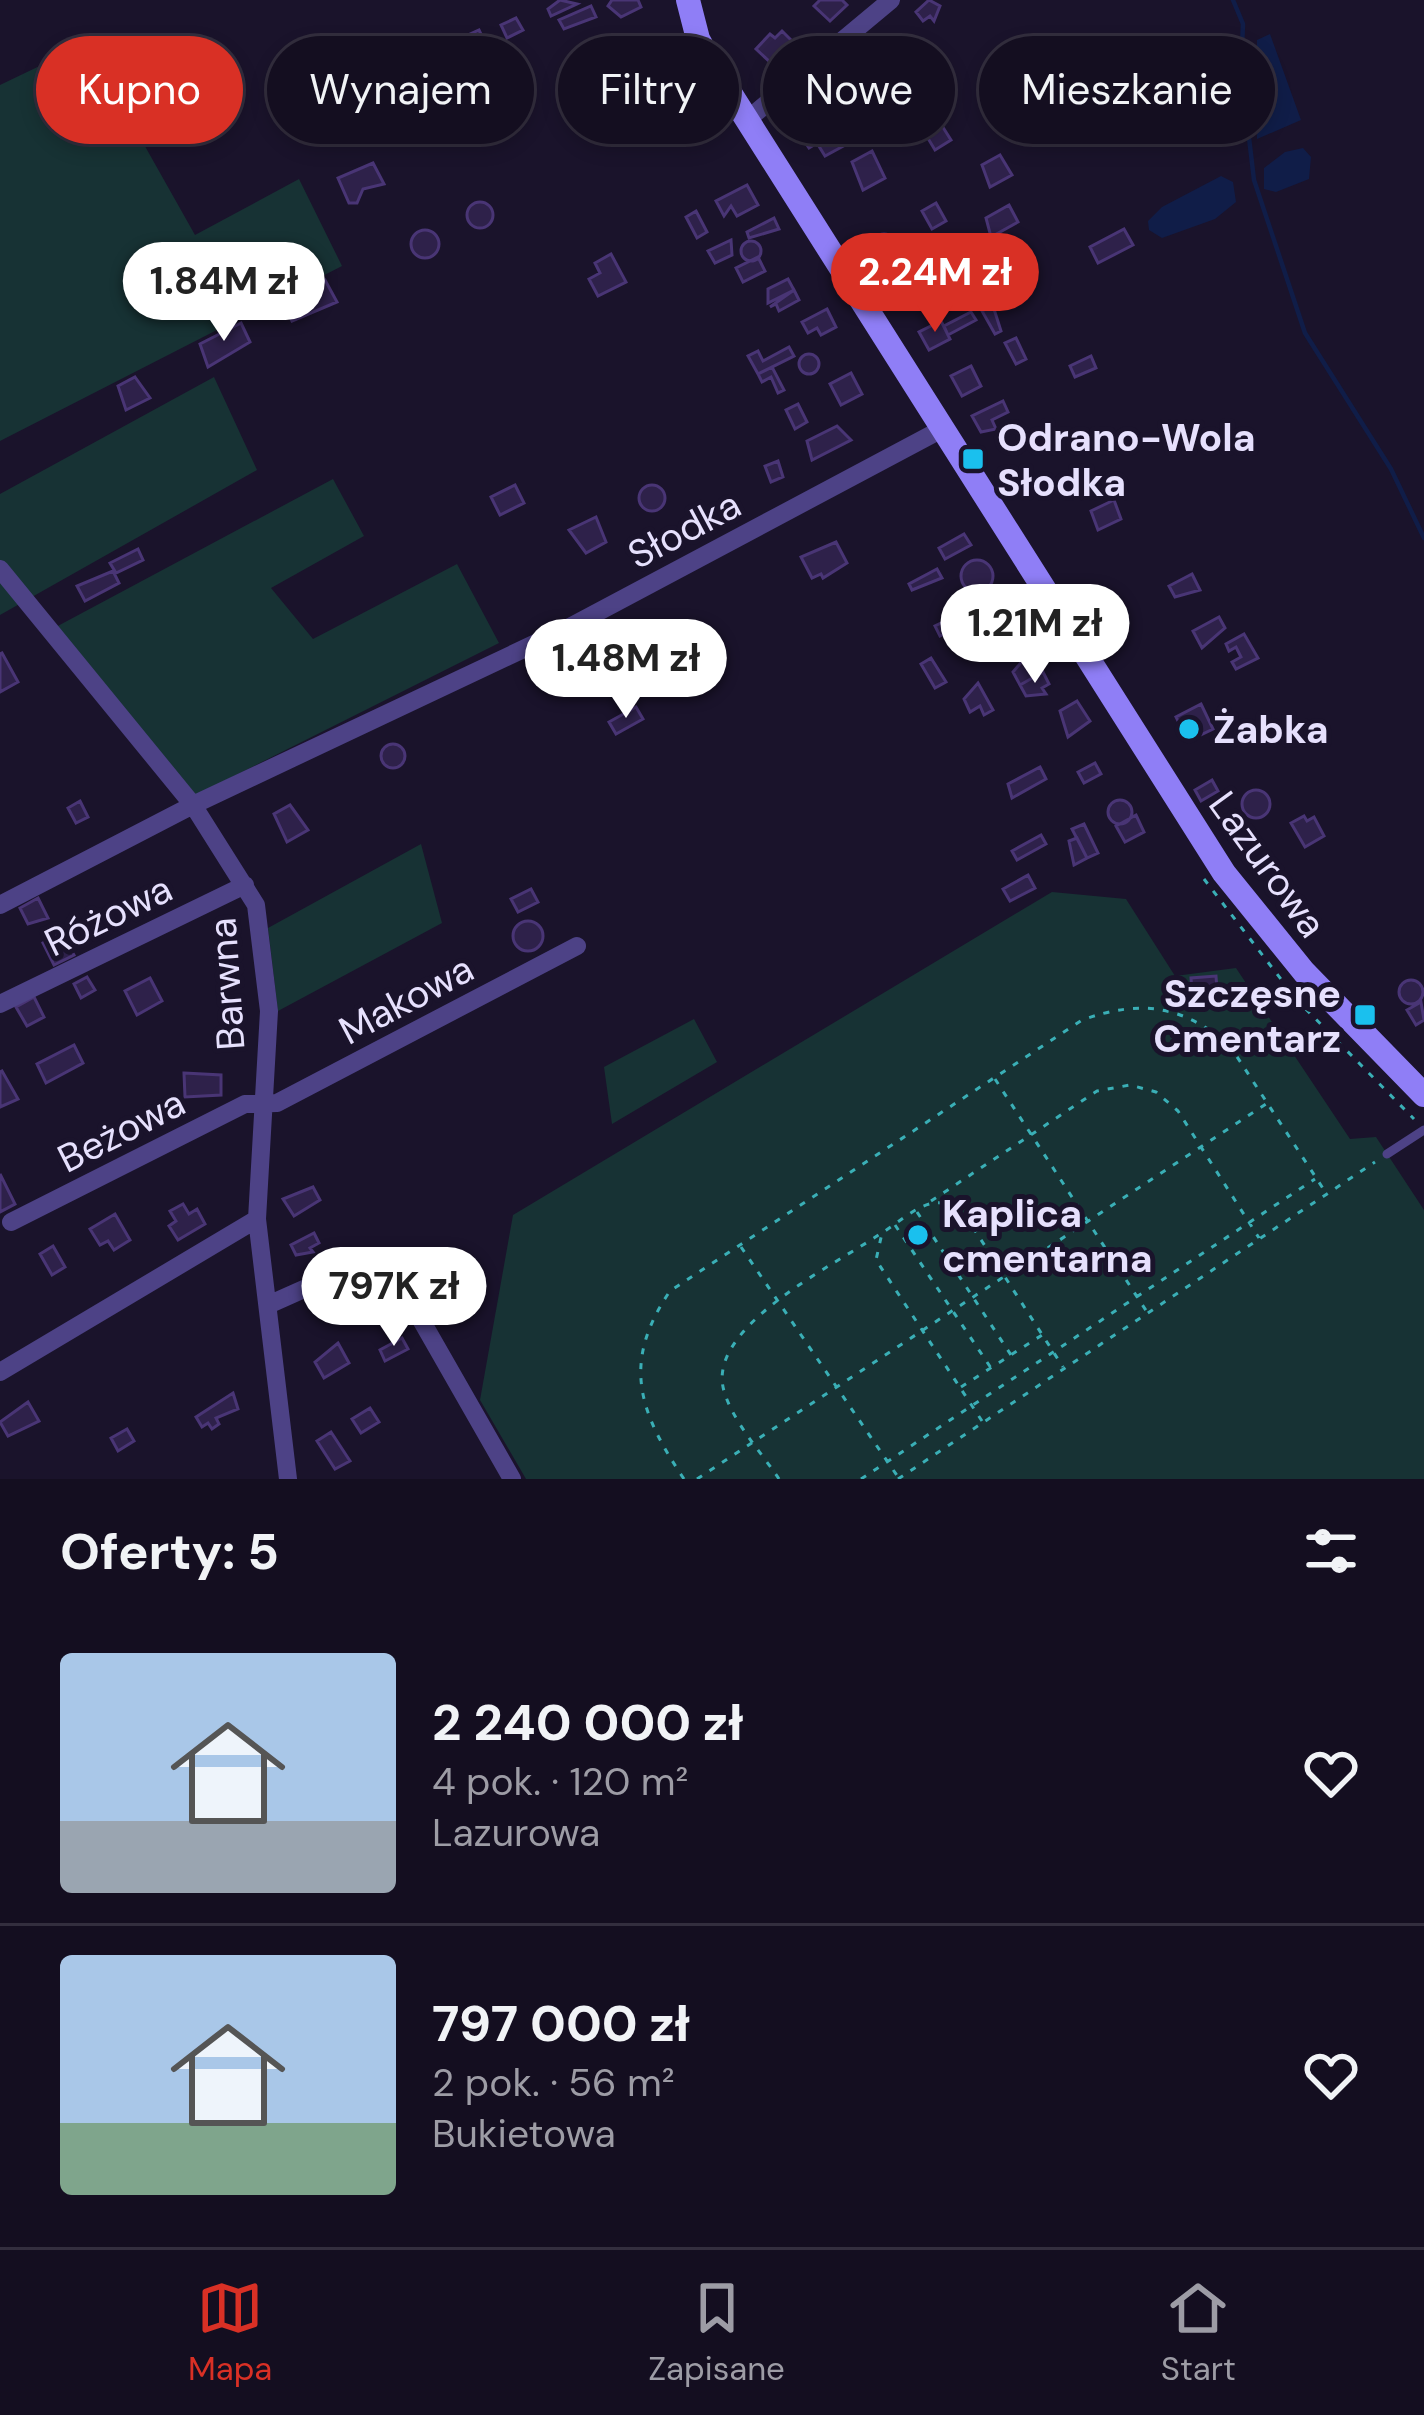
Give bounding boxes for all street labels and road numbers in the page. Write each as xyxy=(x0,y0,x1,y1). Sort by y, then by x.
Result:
street label: Słodka xyxy=(619,479,750,580)
street label: Lazurowa xyxy=(1197,781,1338,947)
street label: Różowa xyxy=(36,863,180,968)
street label: Barwna xyxy=(196,916,257,1052)
street label: Makowa xyxy=(330,943,482,1056)
street label: Beżowa xyxy=(49,1077,193,1184)

